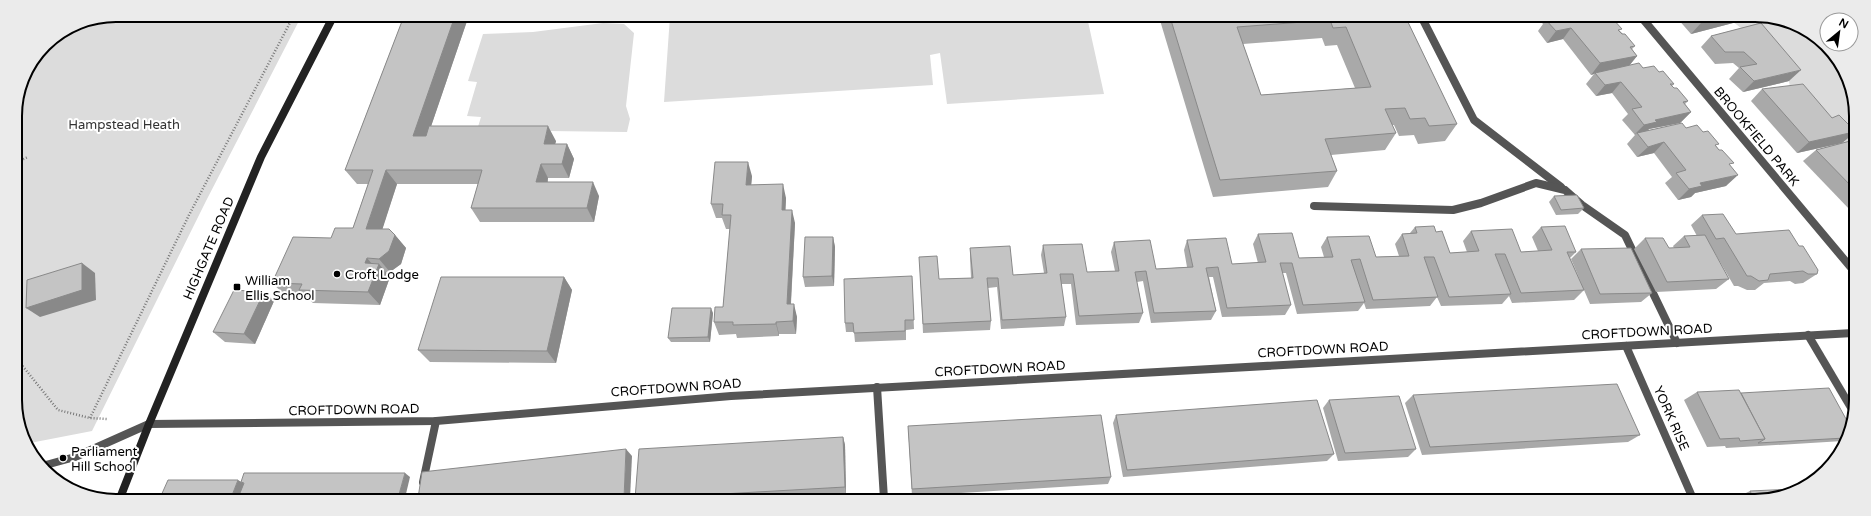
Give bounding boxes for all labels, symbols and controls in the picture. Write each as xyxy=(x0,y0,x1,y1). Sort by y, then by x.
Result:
north arrow xyxy=(1819,12,1859,52)
text: N xyxy=(1837,16,1851,32)
street label: BROOKFIELD PARK xyxy=(1710,84,1803,190)
park label: Hampstead Heath xyxy=(68,117,180,133)
street label: HIGHGATE ROAD xyxy=(180,194,238,302)
place label: Croft Lodge xyxy=(345,267,419,283)
marker: Croft Lodge xyxy=(332,269,342,279)
place label: William Ellis School xyxy=(245,273,315,304)
marker: William Ellis School xyxy=(232,282,242,292)
street label: CROFTDOWN ROAD xyxy=(1581,321,1713,343)
street label: CROFTDOWN ROAD xyxy=(1257,339,1389,361)
street label: CROFTDOWN ROAD xyxy=(934,358,1066,380)
street label: CROFTDOWN ROAD xyxy=(610,375,742,401)
street label: YORK RISE xyxy=(1650,384,1692,453)
street label: CROFTDOWN ROAD xyxy=(288,401,420,419)
place label: Parliament Hill School xyxy=(71,444,138,475)
marker: Parliament Hill School xyxy=(58,453,68,463)

